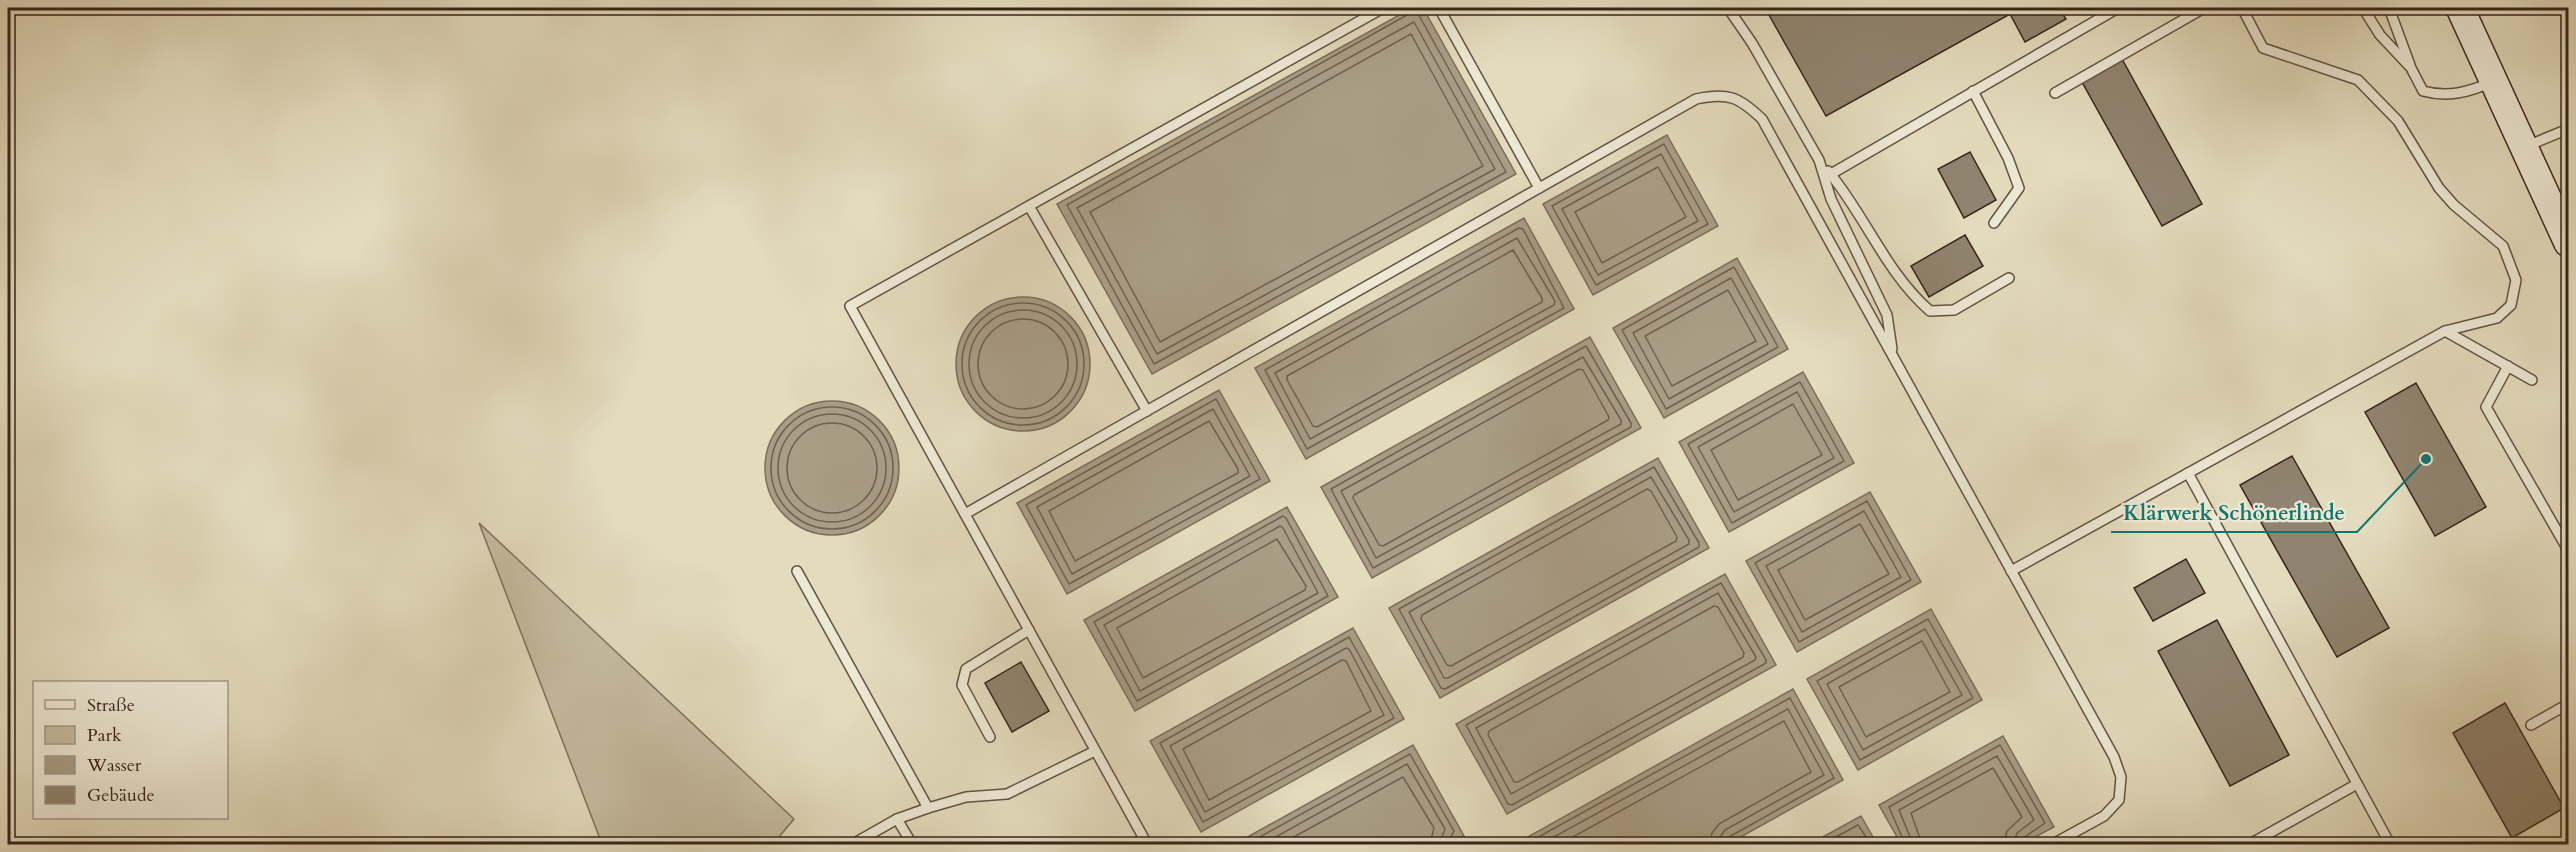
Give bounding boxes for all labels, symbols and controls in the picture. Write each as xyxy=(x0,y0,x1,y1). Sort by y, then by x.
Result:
callout: Klärwerk Schönerlinde xyxy=(2111,493,2357,532)
text: Klärwerk Schönerlinde xyxy=(2123,499,2345,528)
legend xyxy=(33,681,228,819)
text: Straße xyxy=(87,693,135,718)
text: Park xyxy=(87,723,122,748)
text: Wasser xyxy=(86,753,142,778)
text: Gebäude xyxy=(87,783,155,808)

